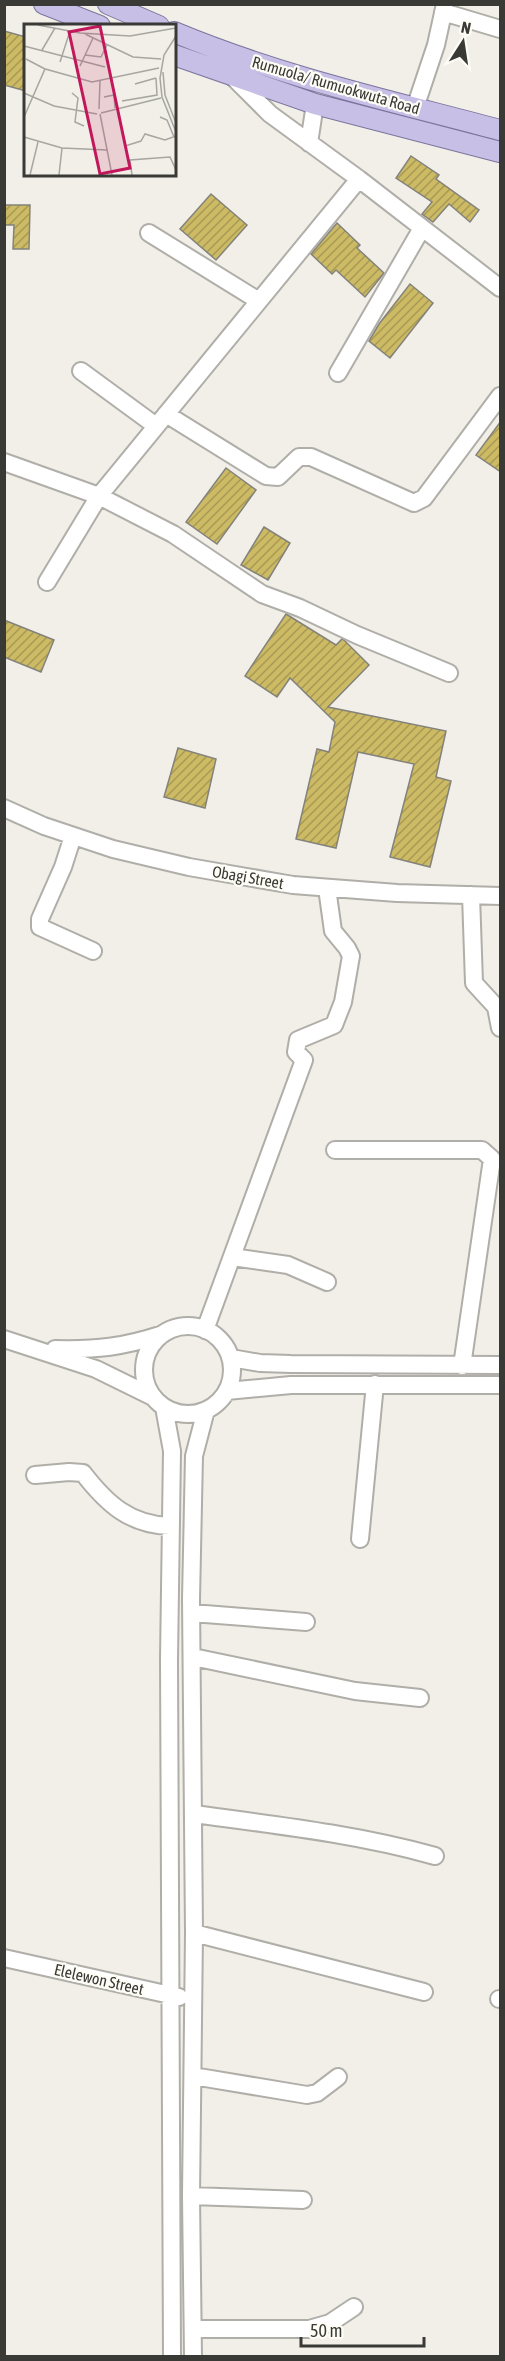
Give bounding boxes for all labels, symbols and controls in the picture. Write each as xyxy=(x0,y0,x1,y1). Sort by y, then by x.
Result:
north arrow xyxy=(433,12,493,72)
text: N xyxy=(460,18,473,37)
inset map xyxy=(24,24,176,176)
street label: Rumuola/ Rumuokwuta Road xyxy=(250,52,422,118)
street label: Obagi Street xyxy=(211,862,286,893)
street label: Elelewon Street xyxy=(52,1960,146,1998)
scale bar xyxy=(301,2310,424,2348)
text: 50 m xyxy=(310,2320,342,2341)

